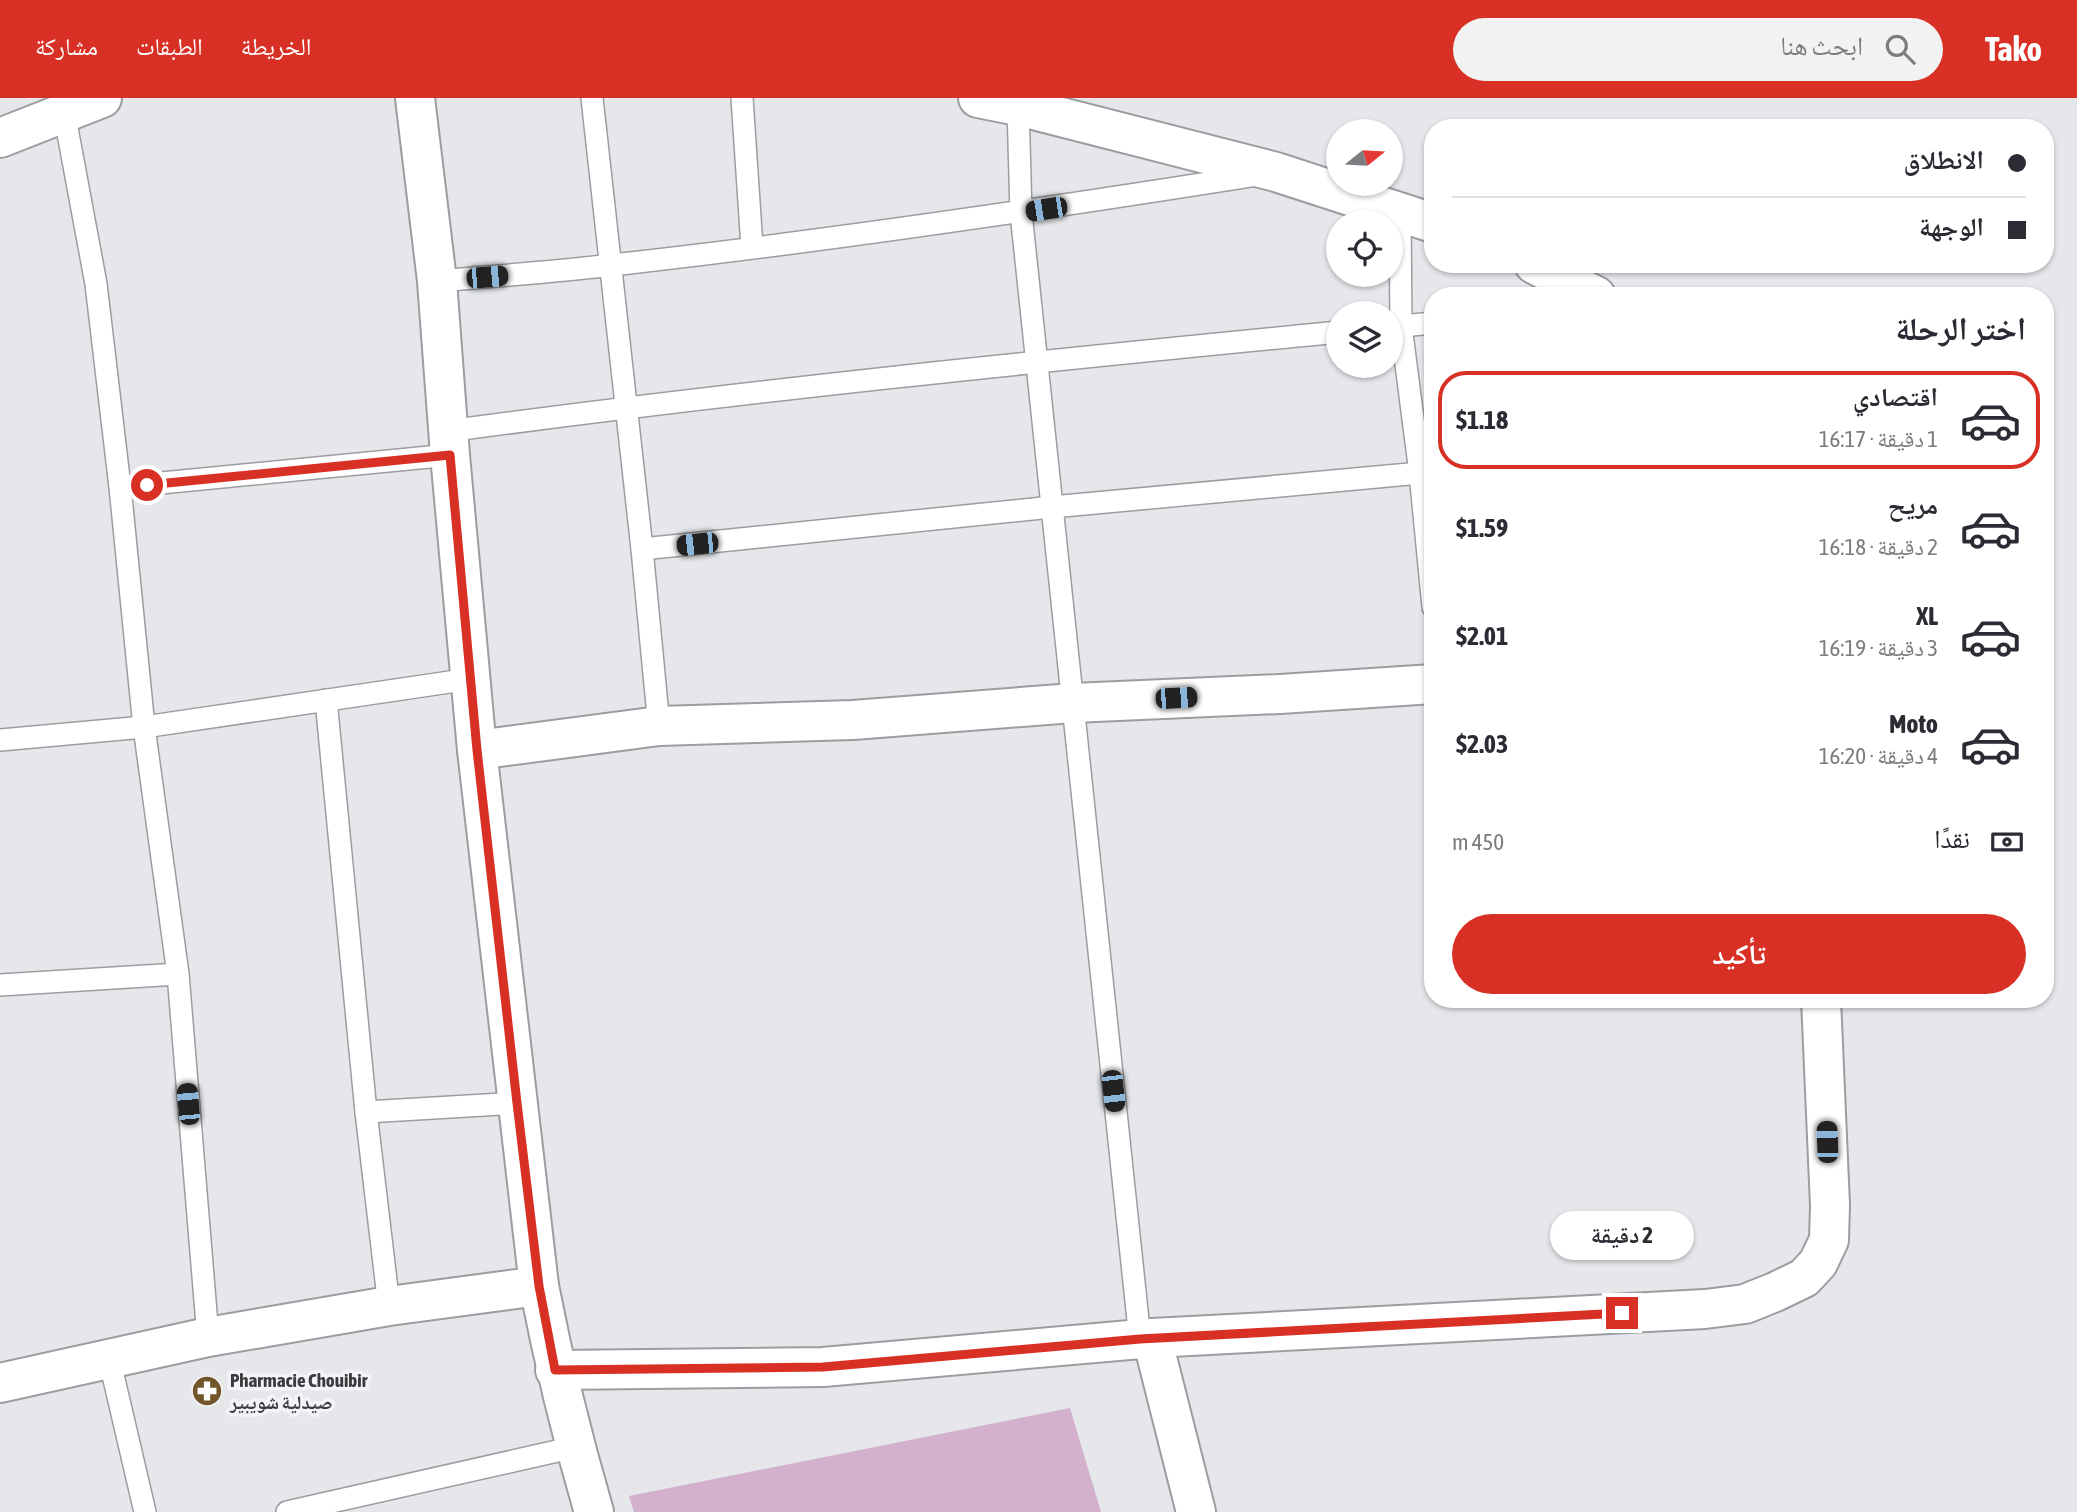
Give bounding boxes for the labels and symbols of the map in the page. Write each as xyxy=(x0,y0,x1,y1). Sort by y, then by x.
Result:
north arrow xyxy=(1326,119,1404,196)
car xyxy=(1024,195,1069,223)
car xyxy=(466,265,509,289)
route start xyxy=(131,469,163,501)
car xyxy=(676,531,719,557)
car xyxy=(1155,686,1198,710)
car xyxy=(1101,1069,1126,1113)
car xyxy=(176,1082,201,1126)
car xyxy=(1816,1121,1839,1163)
callout: 2 دقيقة xyxy=(1550,1212,1694,1260)
route end xyxy=(1606,1297,1638,1329)
place label: Pharmacie Chouibir صيدلية شويبير xyxy=(229,1369,368,1414)
pharmacy icon: Pharmacie Chouibir صيدلية شويبير xyxy=(190,1374,224,1408)

